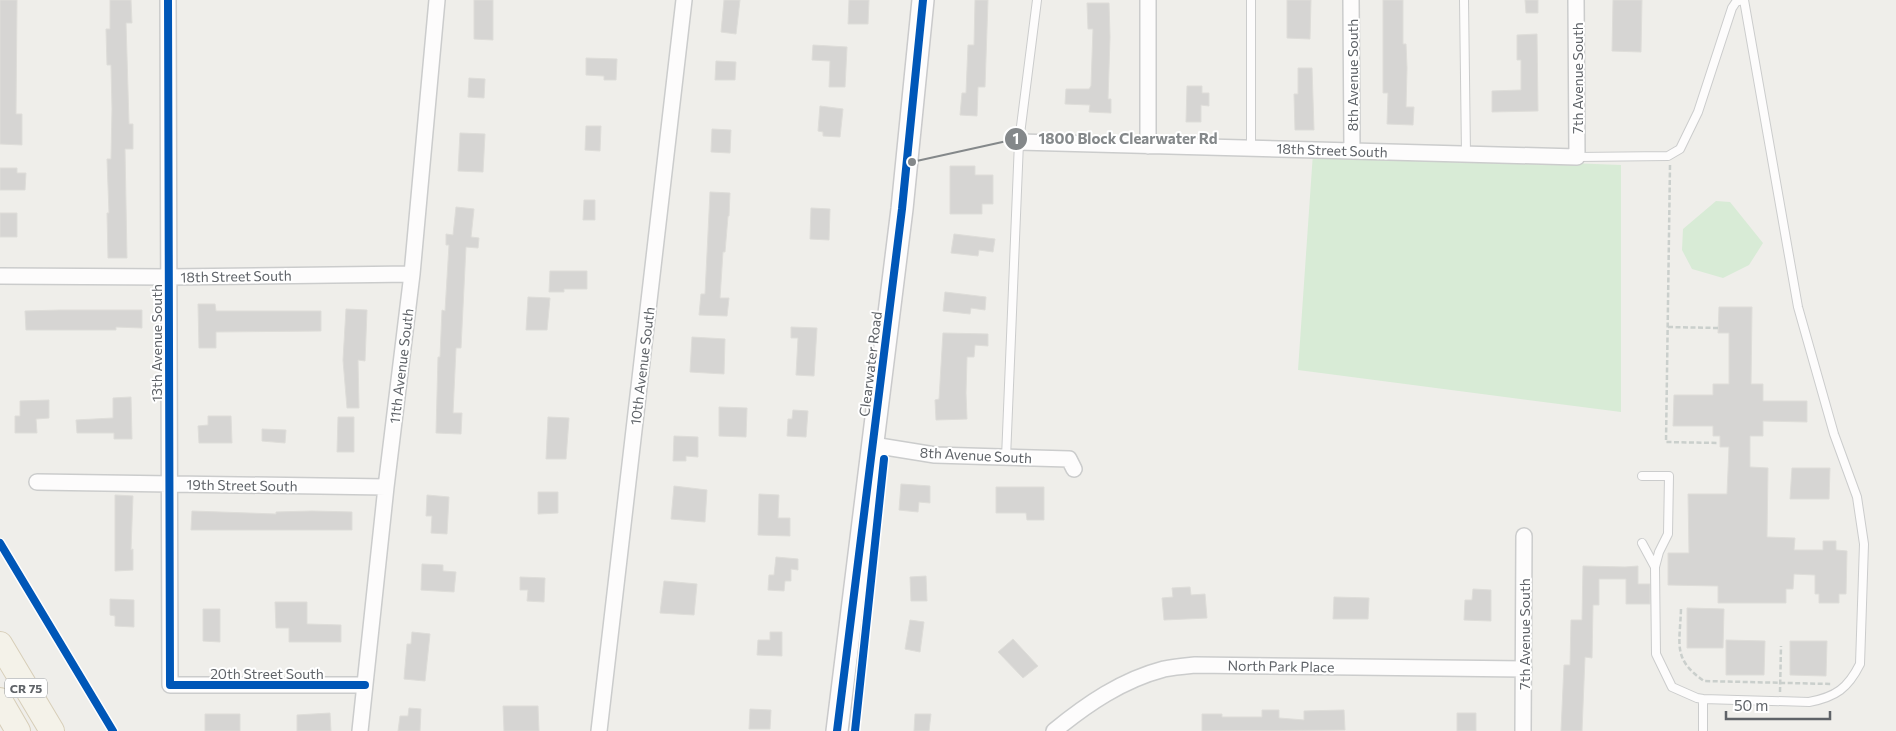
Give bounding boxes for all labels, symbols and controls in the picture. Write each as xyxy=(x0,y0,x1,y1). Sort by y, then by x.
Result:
street label: 8th Avenue South xyxy=(1344,19,1361,131)
street label: 7th Avenue South xyxy=(1569,22,1586,134)
callout: 1800 Block Clearwater Rd xyxy=(1004,124,1228,154)
text: 1 xyxy=(1013,129,1019,147)
text: 1800 Block Clearwater Rd xyxy=(1039,129,1217,147)
street label: 18th Street South xyxy=(1276,140,1388,160)
street label: 18th Street South xyxy=(180,267,292,285)
street label: 13th Avenue South xyxy=(148,284,165,402)
street label: 10th Avenue South xyxy=(626,306,658,426)
street label: 11th Avenue South xyxy=(385,307,417,425)
street label: Clearwater Road xyxy=(855,310,885,418)
street label: 8th Avenue South xyxy=(919,444,1033,466)
street label: 19th Street South xyxy=(186,476,298,494)
street label: 7th Avenue South xyxy=(1516,578,1533,690)
street label: North Park Place xyxy=(1227,657,1335,675)
street label: 20th Street South xyxy=(210,665,324,682)
road number: CR 75 xyxy=(5,678,47,698)
scale bar xyxy=(1726,688,1830,720)
text: 50 m xyxy=(1734,696,1768,714)

